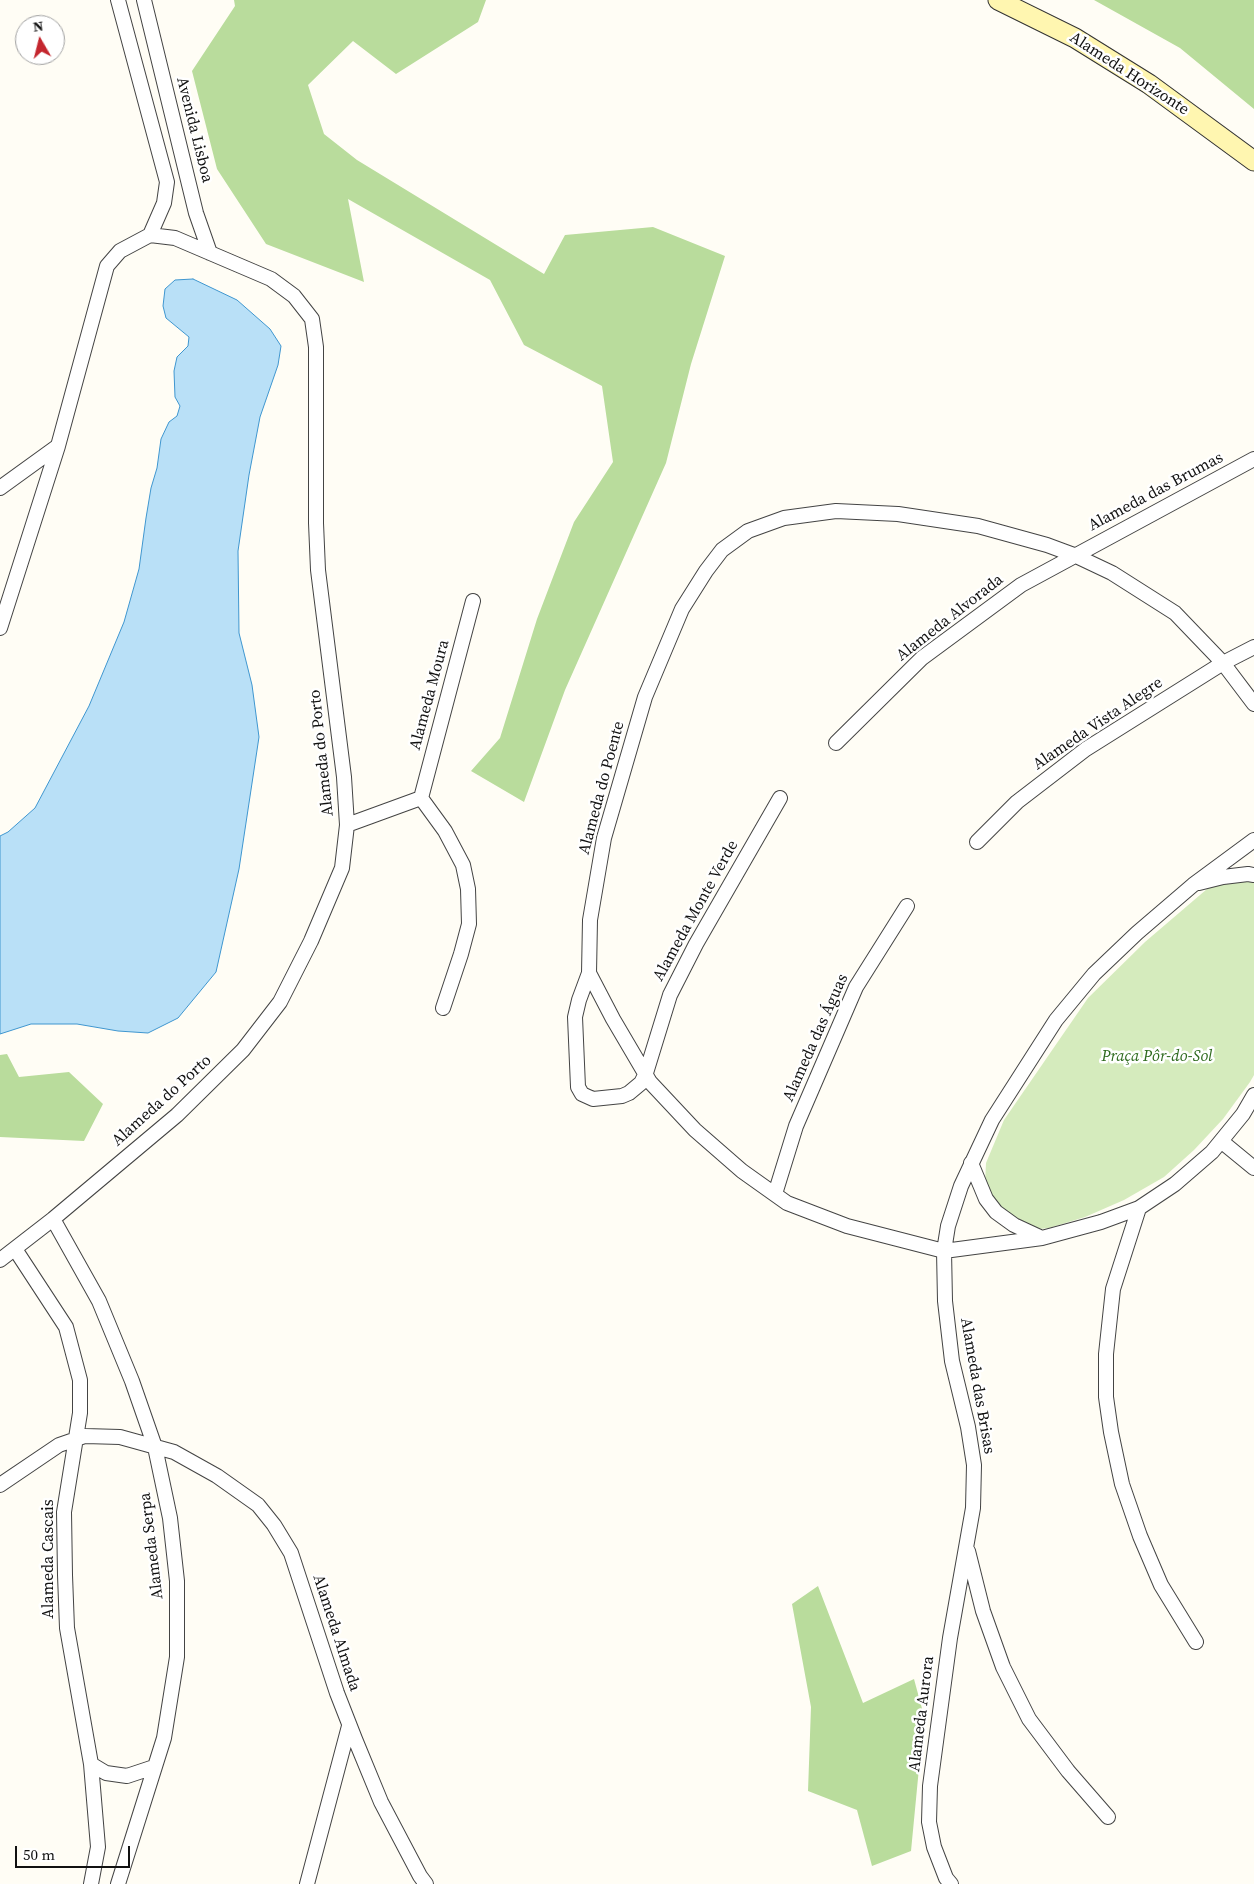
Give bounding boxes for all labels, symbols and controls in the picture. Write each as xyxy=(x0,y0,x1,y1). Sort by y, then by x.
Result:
north arrow xyxy=(15,15,65,65)
text: N xyxy=(32,16,44,37)
street label: Alameda Horizonte xyxy=(1066,28,1192,120)
street label: Avenida Lisboa xyxy=(172,75,216,185)
street label: Alameda das Brumas xyxy=(1085,448,1227,536)
street label: Alameda Alvorada xyxy=(893,570,1007,666)
street label: Alameda Moura xyxy=(406,638,454,752)
street label: Alameda Vista Alegre xyxy=(1029,673,1167,775)
street label: Alameda do Porto xyxy=(306,689,338,817)
street label: Alameda do Poente xyxy=(575,719,629,857)
street label: Alameda Monte Verde xyxy=(649,837,743,985)
street label: Alameda das Águas xyxy=(779,971,853,1105)
park label: Praça Pôr-do-Sol xyxy=(1102,1047,1212,1067)
street label: Alameda do Porto xyxy=(108,1051,216,1151)
street label: Alameda das Brisas xyxy=(956,1316,998,1456)
street label: Alameda Serpa xyxy=(136,1492,168,1600)
street label: Alameda Cascais xyxy=(39,1499,59,1619)
street label: Alameda Almada xyxy=(308,1572,364,1694)
street label: Alameda Aurora xyxy=(905,1655,939,1773)
scale bar xyxy=(18,1836,132,1868)
text: 50 m xyxy=(23,1844,55,1865)

